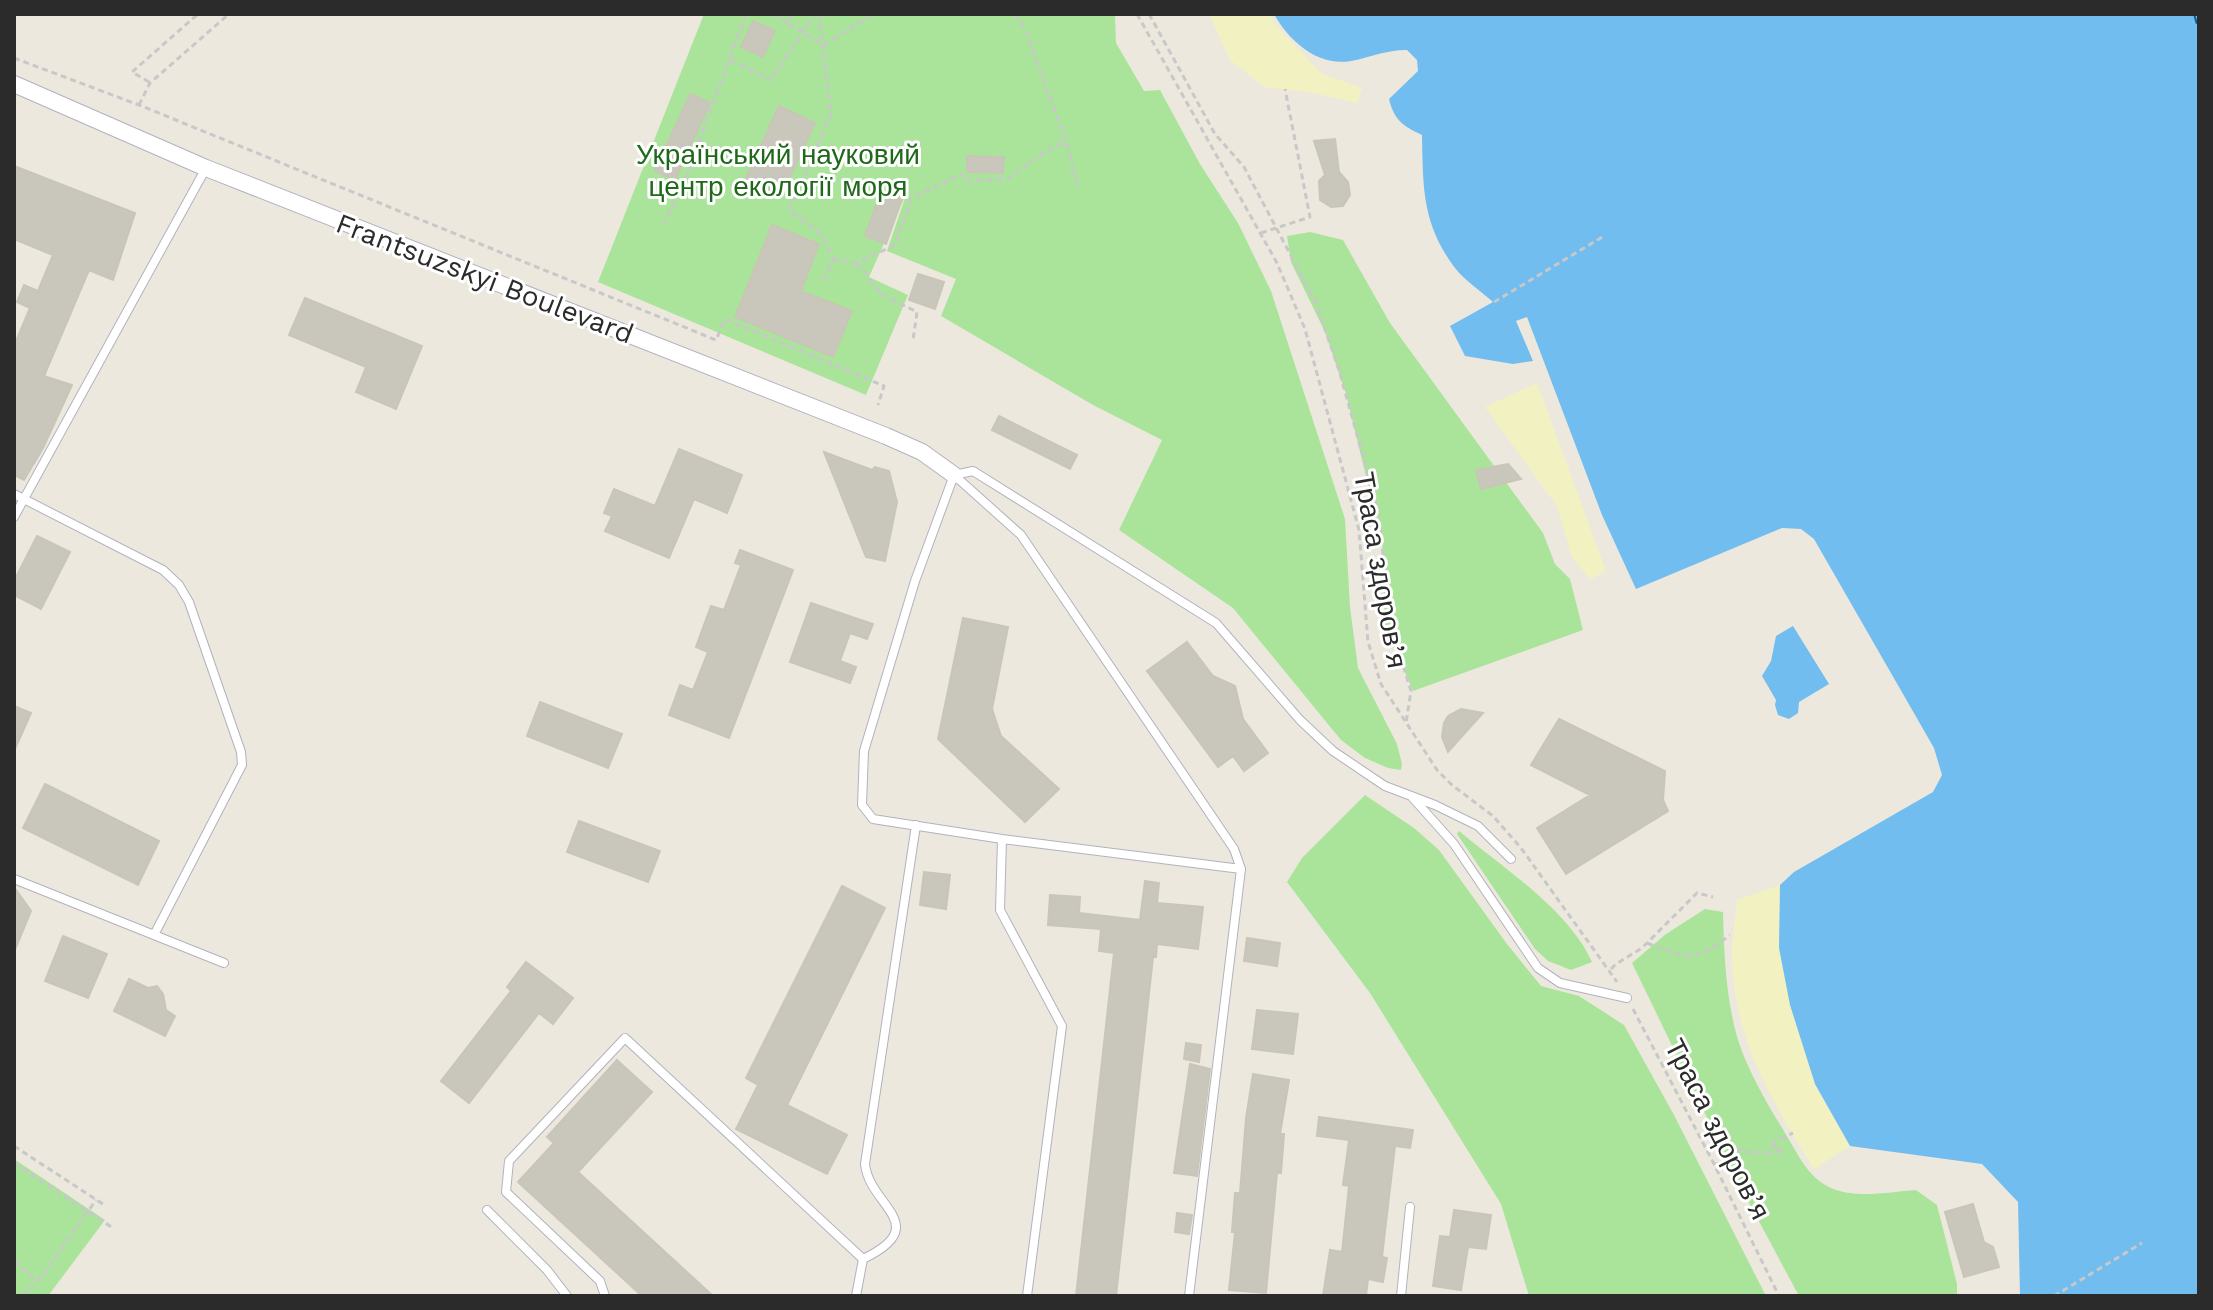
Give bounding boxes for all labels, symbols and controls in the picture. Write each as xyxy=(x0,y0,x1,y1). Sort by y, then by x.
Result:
park label: Український науковий центр екології моря xyxy=(636,138,920,203)
street label: Frantsuzskyi Boulevard xyxy=(331,206,638,350)
street label: Траса здоров’я xyxy=(1347,470,1414,671)
street label: Траса здоров’я xyxy=(1658,1033,1777,1225)

